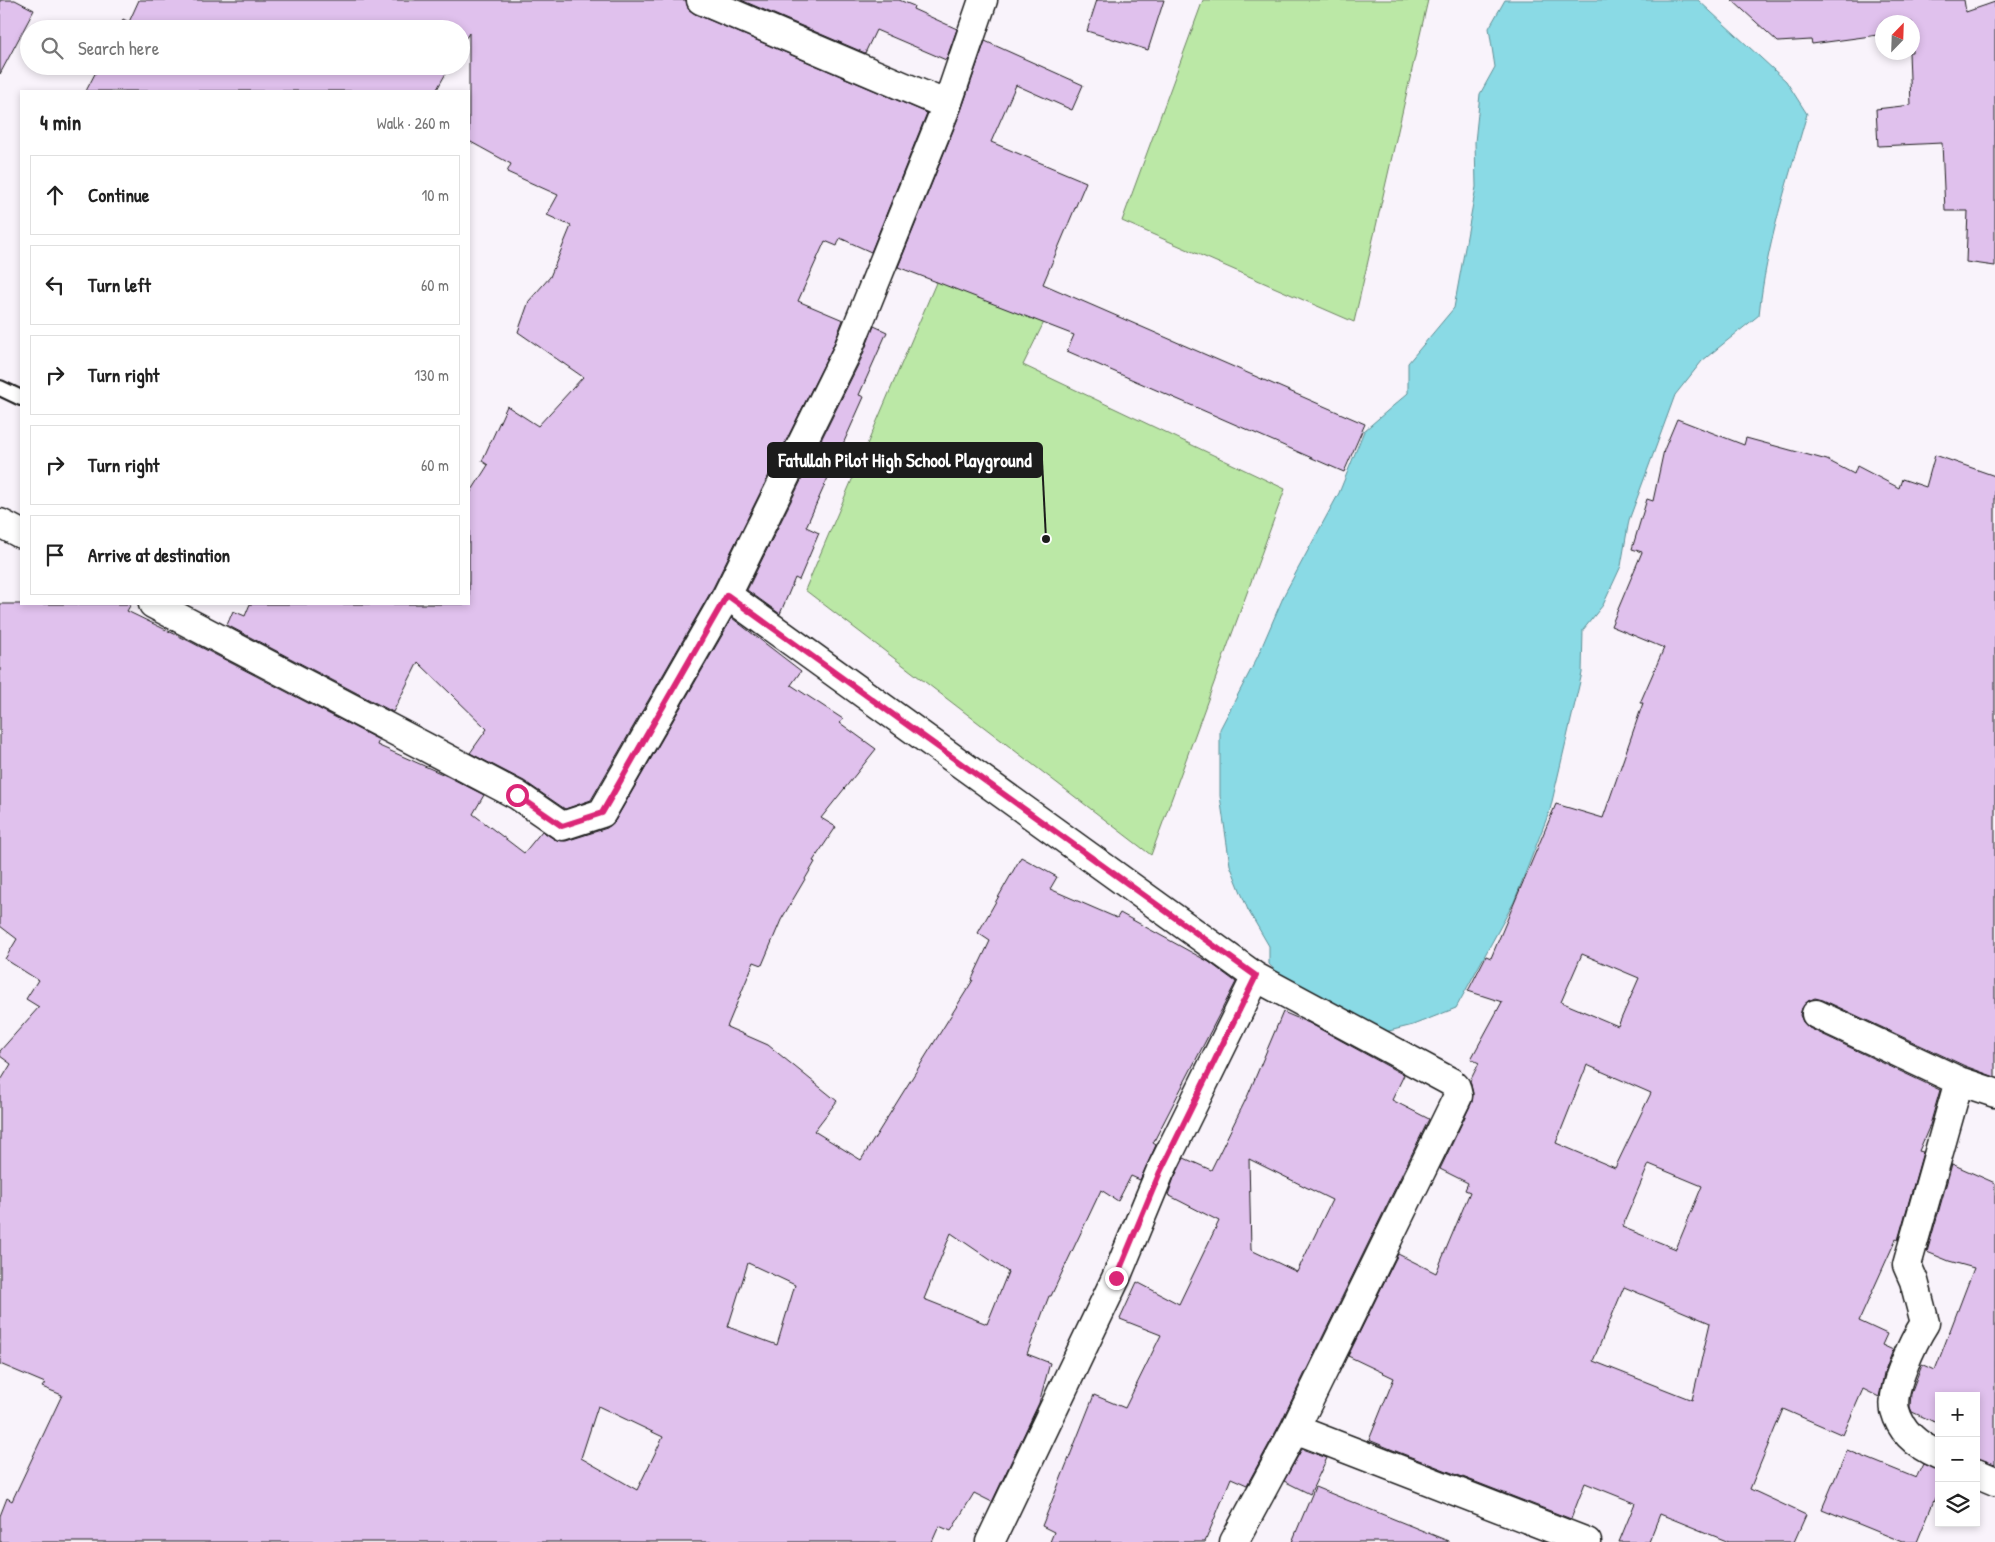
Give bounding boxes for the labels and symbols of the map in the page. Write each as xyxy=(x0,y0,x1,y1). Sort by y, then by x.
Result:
north arrow xyxy=(1875,15,1920,60)
callout: Fatullah Pilot High School Playground xyxy=(768,443,1042,477)
text: Fatullah Pilot High School Playground xyxy=(777,447,1032,474)
route start xyxy=(506,784,529,807)
route end xyxy=(1105,1267,1128,1290)

